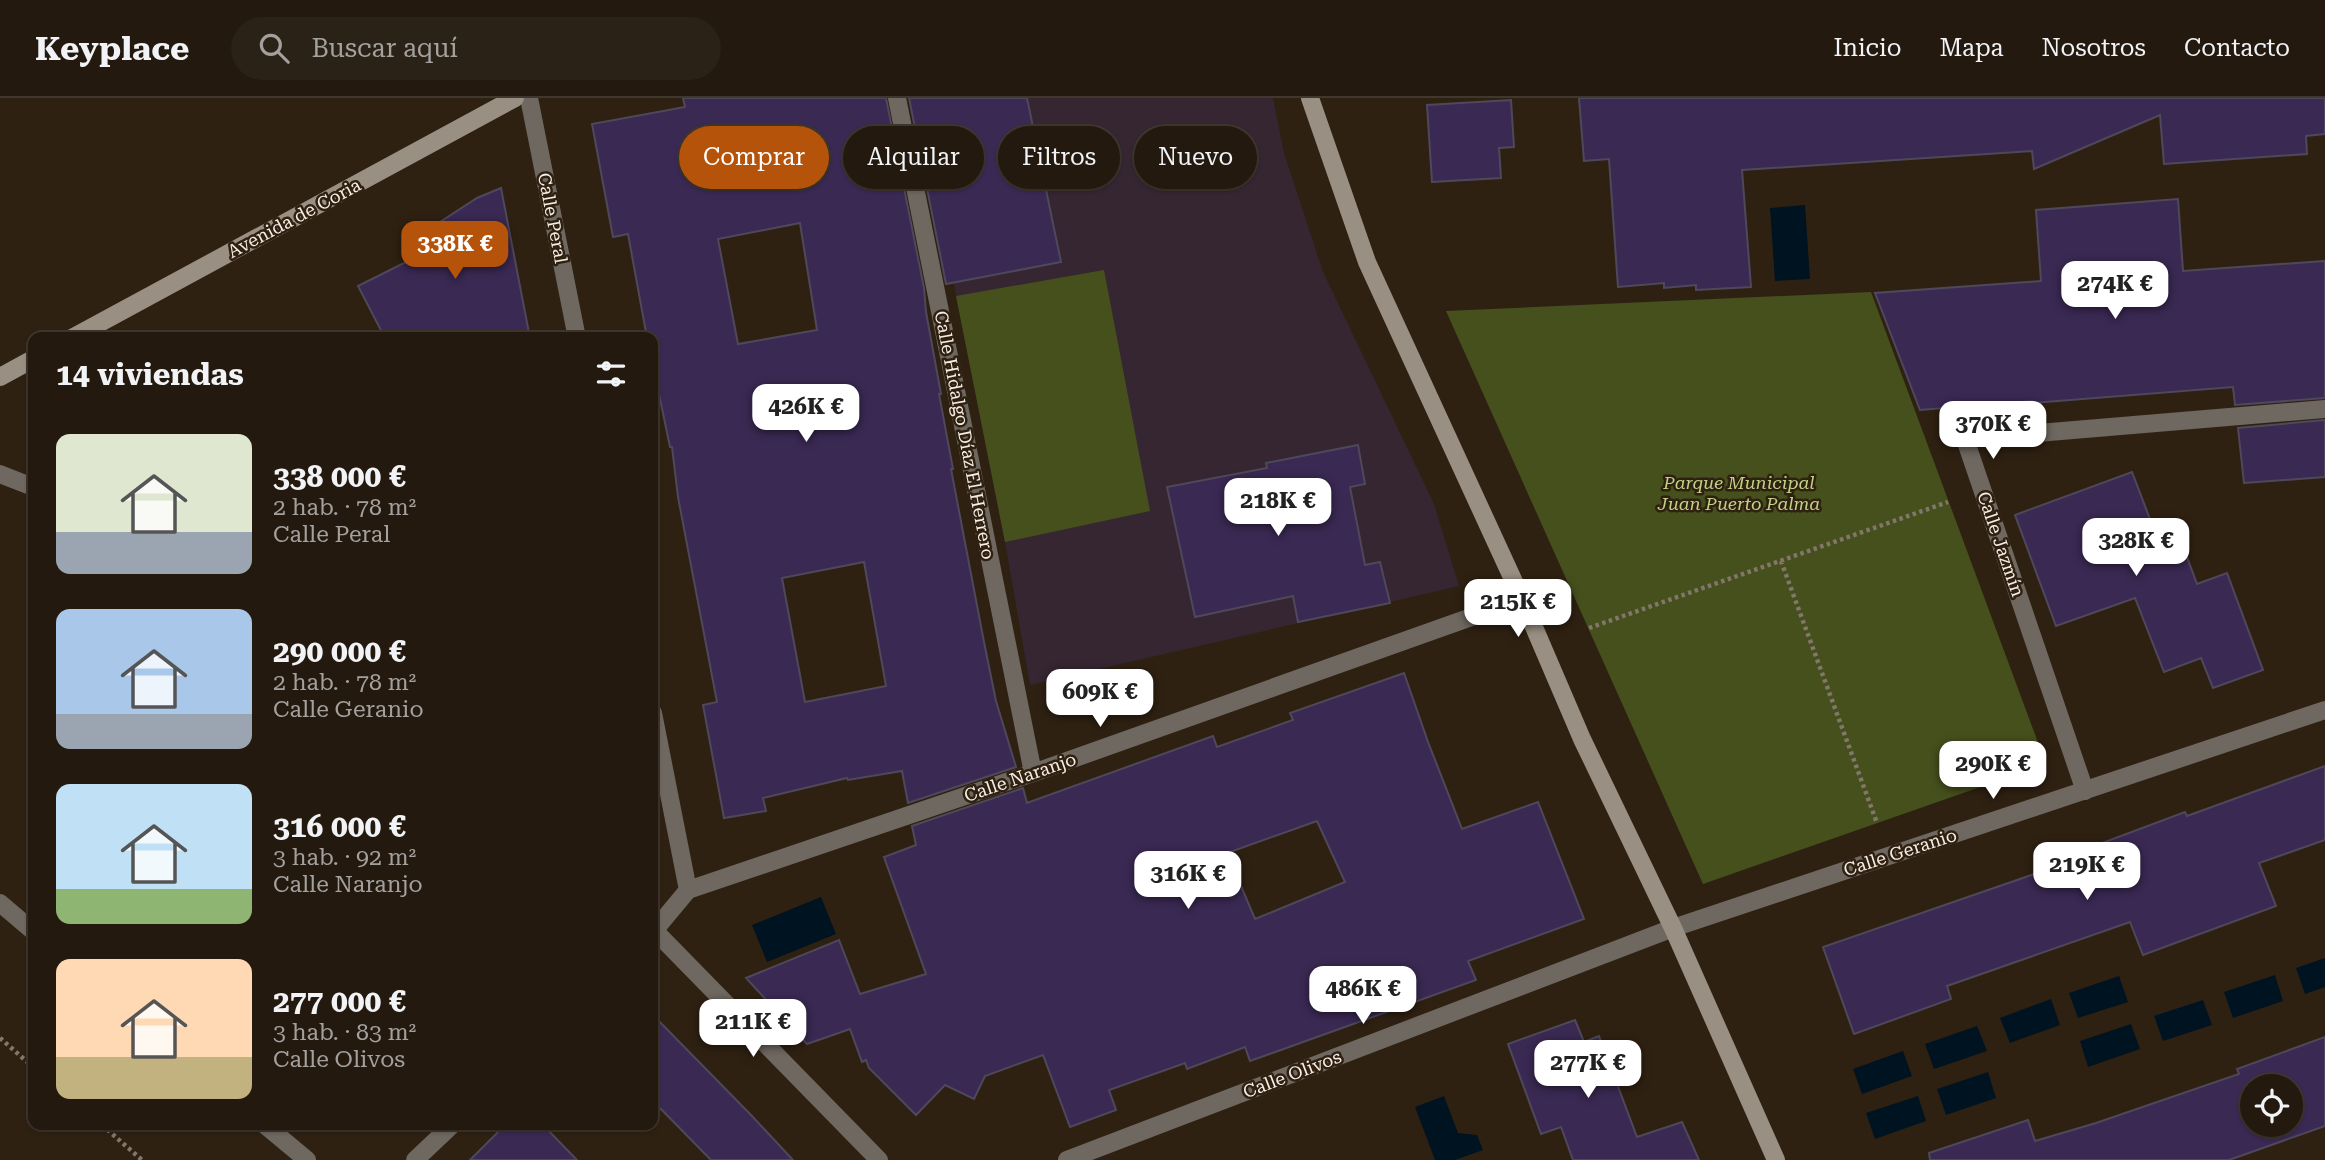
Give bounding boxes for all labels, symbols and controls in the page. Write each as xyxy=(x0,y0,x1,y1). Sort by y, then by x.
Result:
search box xyxy=(231,17,721,80)
text: Keyplace xyxy=(35,29,189,68)
icon: search xyxy=(255,29,293,67)
text: Buscar aquí xyxy=(311,33,458,63)
text: Inicio xyxy=(1833,34,1901,62)
text: Mapa xyxy=(1939,34,2004,62)
text: Nosotros xyxy=(2042,34,2146,62)
text: Contacto xyxy=(2184,34,2290,62)
chip: Comprar xyxy=(679,126,829,189)
chip: Alquilar xyxy=(843,126,984,189)
chip: Filtros xyxy=(998,126,1120,189)
chip: Nuevo xyxy=(1134,126,1257,189)
street label: Calle Peral xyxy=(534,171,572,265)
street label: Avenida de Coria xyxy=(224,174,365,262)
pin: 338K € xyxy=(398,222,512,281)
text: 338K € xyxy=(417,230,493,257)
pin: 274K € xyxy=(2058,262,2172,321)
text: 274K € xyxy=(2077,270,2153,297)
street label: Calle Hidalgo Díaz El Herrero xyxy=(931,309,999,561)
icon: filters xyxy=(592,355,630,393)
text: 14 viviendas xyxy=(56,357,244,392)
pin: 426K € xyxy=(749,384,863,444)
text: 426K € xyxy=(768,393,844,420)
pin: 370K € xyxy=(1936,402,2050,461)
text: 370K € xyxy=(1955,410,2031,437)
text: 338 000 € xyxy=(273,459,406,494)
icon: home xyxy=(112,462,196,546)
park label: Parque Municipal Juan Puerto Palma xyxy=(1657,472,1820,514)
pin: 218K € xyxy=(1221,478,1335,538)
text: 218K € xyxy=(1240,487,1316,514)
street label: Calle Jazmín xyxy=(1973,489,2029,600)
text: 2 hab. · 78 m² xyxy=(273,494,416,521)
pin: 328K € xyxy=(2079,518,2193,578)
text: Calle Peral xyxy=(273,521,390,548)
text: 328K € xyxy=(2098,527,2174,554)
pin: 215K € xyxy=(1461,580,1575,639)
text: 215K € xyxy=(1480,588,1556,615)
text: 290 000 € xyxy=(273,634,406,669)
icon: home xyxy=(112,637,196,721)
text: 2 hab. · 78 m² xyxy=(273,669,416,696)
pin: 609K € xyxy=(1043,670,1157,729)
text: 609K € xyxy=(1062,678,1138,705)
text: Calle Geranio xyxy=(273,696,424,723)
pin: 290K € xyxy=(1936,742,2050,801)
street label: Calle Naranjo xyxy=(961,748,1079,806)
text: 290K € xyxy=(1955,750,2031,777)
text: 316 000 € xyxy=(273,809,406,844)
icon: home xyxy=(112,812,196,896)
street label: Calle Geranio xyxy=(1841,824,1959,880)
pin: 219K € xyxy=(2030,842,2144,902)
text: 3 hab. · 92 m² xyxy=(273,844,416,871)
text: 219K € xyxy=(2049,851,2125,878)
pin: 316K € xyxy=(1131,852,1245,911)
text: 316K € xyxy=(1150,860,1226,887)
text: Calle Naranjo xyxy=(273,871,423,898)
pin: 486K € xyxy=(1306,967,1420,1026)
text: 486K € xyxy=(1325,975,1401,1002)
text: 277 000 € xyxy=(273,984,406,1019)
icon: home xyxy=(112,987,196,1071)
pin: 211K € xyxy=(696,1000,810,1059)
text: 211K € xyxy=(715,1008,791,1035)
text: 3 hab. · 83 m² xyxy=(273,1019,416,1046)
pin: 277K € xyxy=(1531,1040,1645,1100)
text: Calle Olivos xyxy=(273,1046,405,1073)
street label: Calle Olivos xyxy=(1240,1046,1344,1102)
text: 277K € xyxy=(1550,1049,1626,1076)
map controls xyxy=(2240,1074,2303,1137)
button: locate xyxy=(2240,1074,2303,1137)

